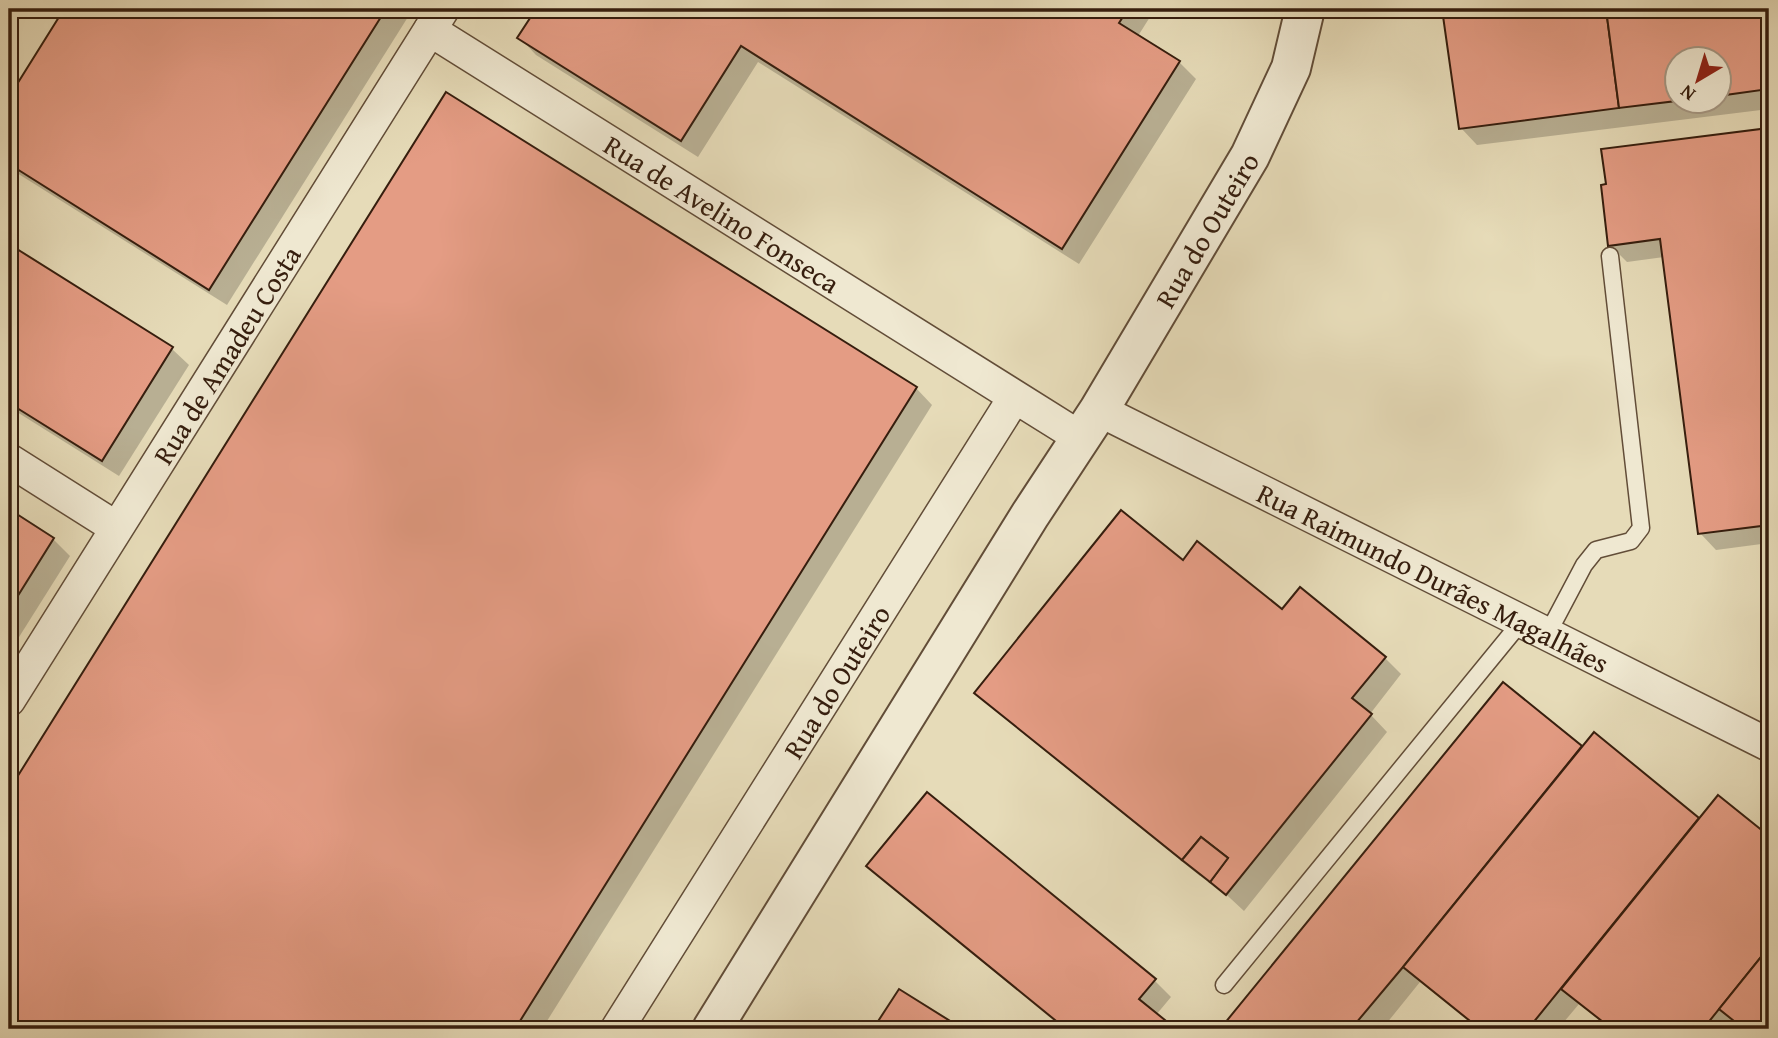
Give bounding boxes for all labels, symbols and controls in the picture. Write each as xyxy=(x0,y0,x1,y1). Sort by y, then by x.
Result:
north arrow xyxy=(1662,46,1732,116)
text: N xyxy=(1674,78,1701,108)
street label: Rua de Avelino Fonseca xyxy=(596,124,849,303)
street label: Rua do Outeiro xyxy=(1144,144,1269,315)
street label: Rua de Amadeu Costa xyxy=(142,237,311,472)
street label: Rua Raimundo Durães Magalhães xyxy=(1250,472,1617,683)
street label: Rua do Outeiro xyxy=(772,596,900,766)

